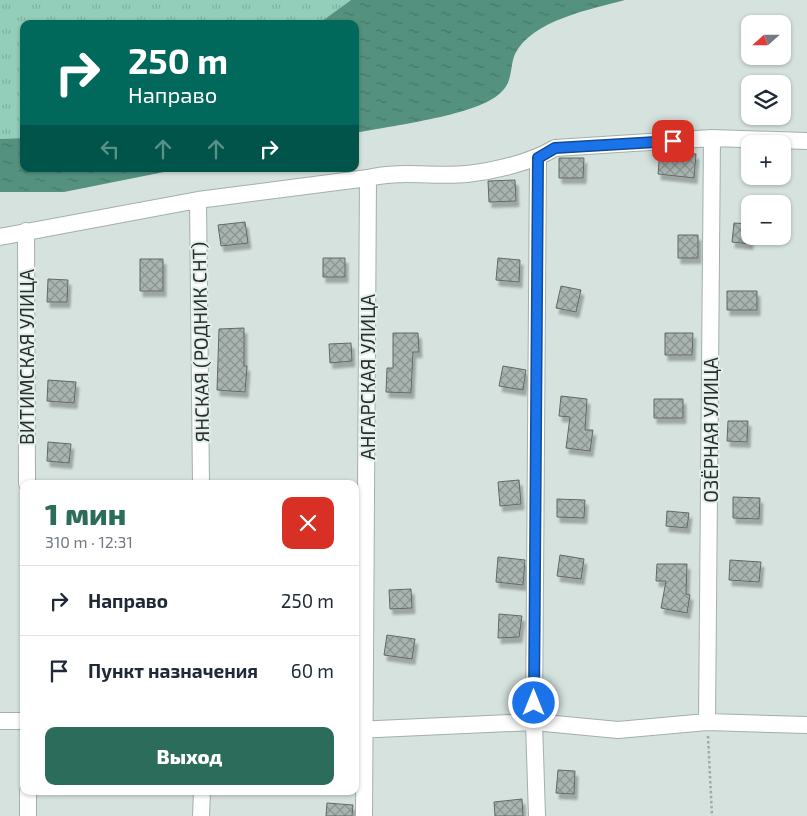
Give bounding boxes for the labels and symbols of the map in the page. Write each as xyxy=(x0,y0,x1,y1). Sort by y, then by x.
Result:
north arrow xyxy=(741,15,791,65)
pin xyxy=(652,120,694,162)
street label: ЯНСКАЯ (РОДНИК СНТ) xyxy=(187,241,213,443)
street label: ВИТИМСКАЯ УЛИЦА xyxy=(15,269,38,445)
street label: АНГАРСКАЯ УЛИЦА xyxy=(356,294,379,460)
street label: ОЗЁРНАЯ УЛИЦА xyxy=(699,357,722,503)
position arrow xyxy=(507,676,559,728)

